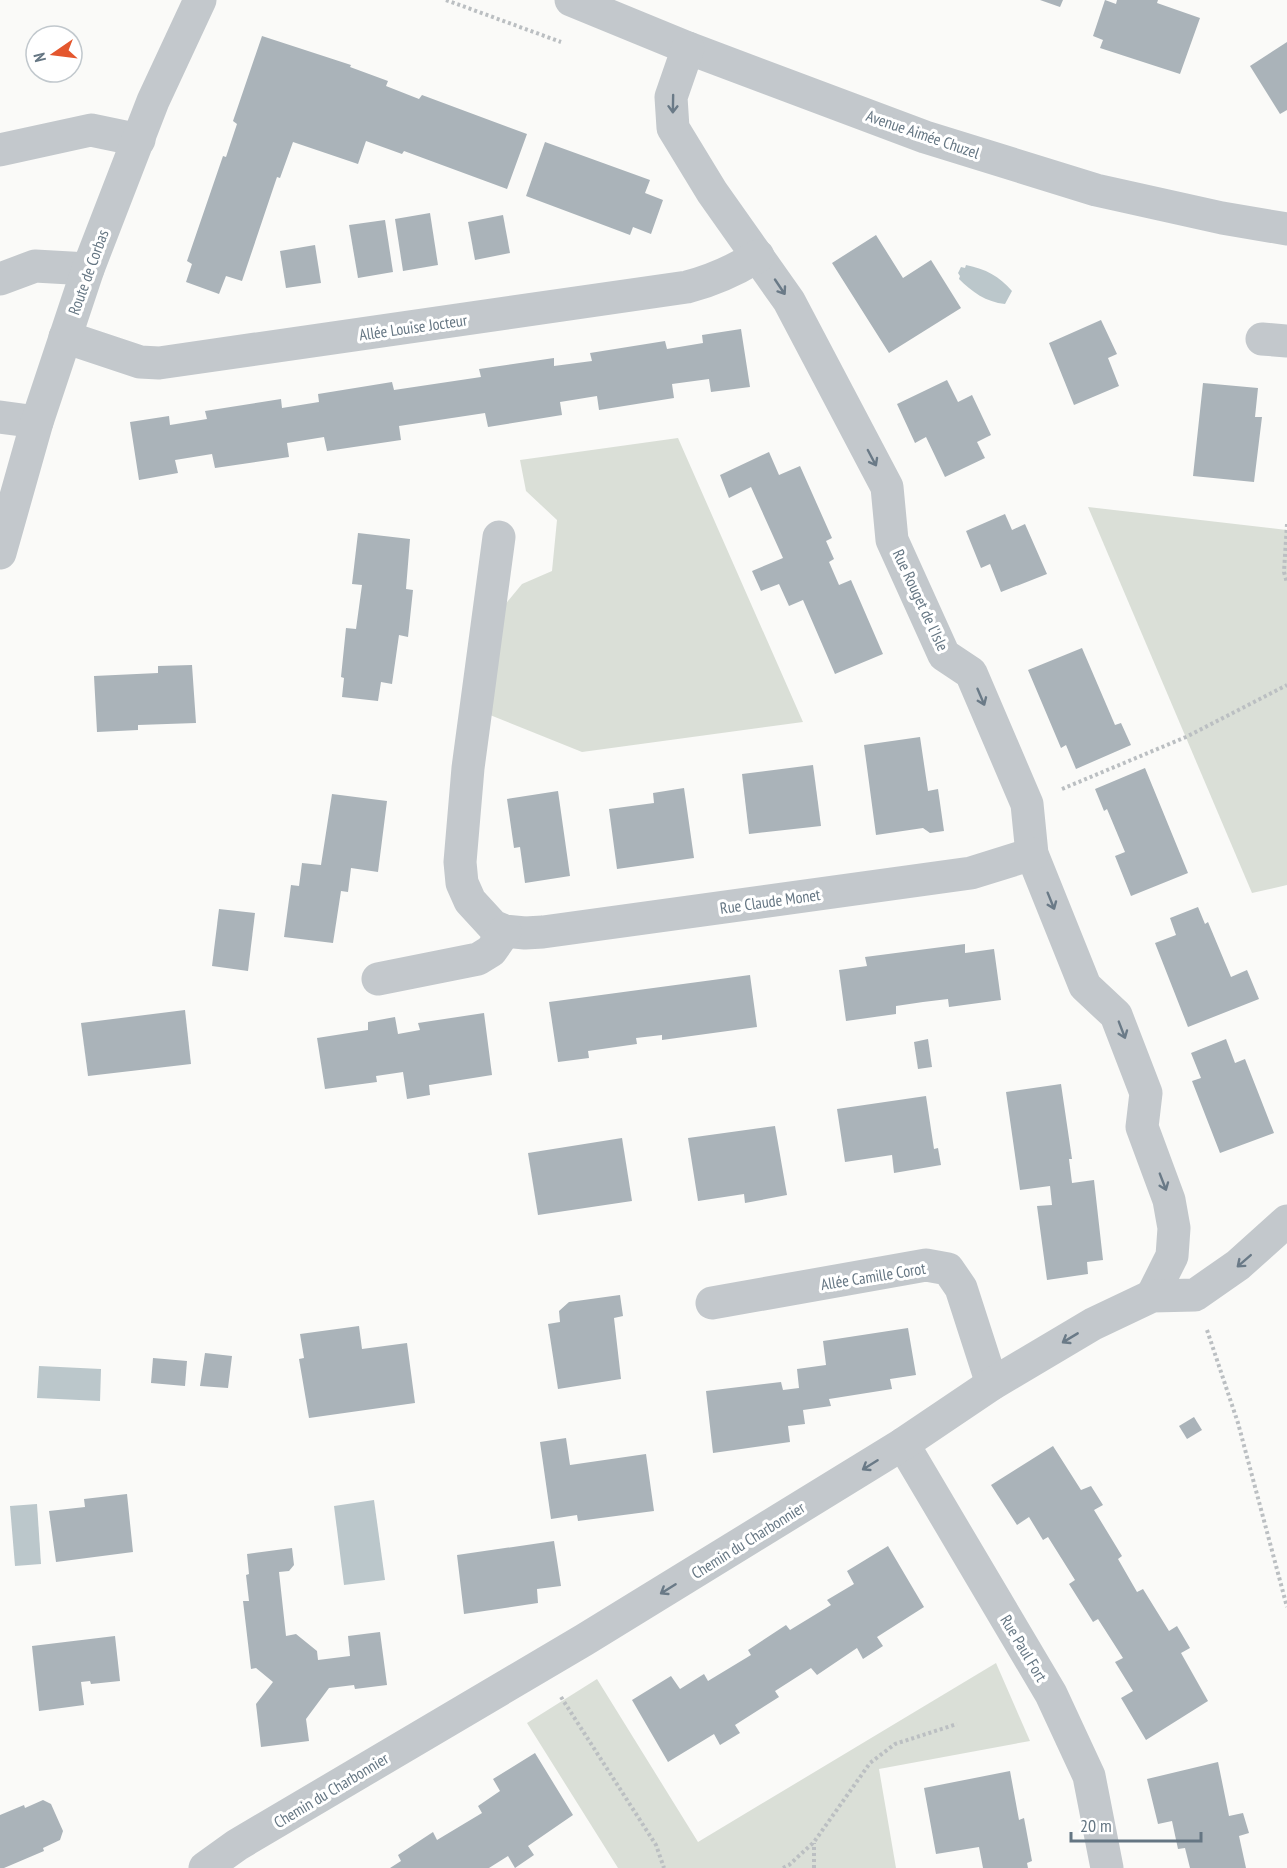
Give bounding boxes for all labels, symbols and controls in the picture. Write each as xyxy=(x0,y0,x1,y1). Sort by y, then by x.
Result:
north arrow xyxy=(24,24,84,84)
text: N xyxy=(29,51,50,64)
one-way arrow xyxy=(667,93,678,113)
street label: Avenue Aimée Chuzel xyxy=(864,105,983,163)
street label: Route de Corbas xyxy=(63,227,113,317)
one-way arrow xyxy=(774,278,786,295)
street label: Allée Louise Jocteur xyxy=(358,309,469,344)
one-way arrow xyxy=(867,449,878,467)
street label: Rue Rouget de l'Isle xyxy=(889,546,953,654)
one-way arrow xyxy=(976,688,987,706)
street label: Rue Claude Monet xyxy=(719,884,822,918)
one-way arrow xyxy=(1046,891,1057,909)
one-way arrow xyxy=(1117,1020,1128,1039)
one-way arrow xyxy=(1158,1172,1169,1191)
one-way arrow xyxy=(1236,1253,1252,1267)
street label: Allée Camille Corot xyxy=(819,1258,927,1294)
one-way arrow xyxy=(1062,1332,1079,1344)
one-way arrow xyxy=(862,1459,879,1471)
street label: Chemin du Charbonnier xyxy=(688,1497,809,1583)
one-way arrow xyxy=(660,1583,677,1595)
street label: Rue Paul Fort xyxy=(996,1611,1052,1686)
street label: Chemin du Charbonnier xyxy=(270,1748,392,1832)
scale bar xyxy=(1071,1805,1202,1843)
text: 20 m xyxy=(1080,1814,1112,1837)

